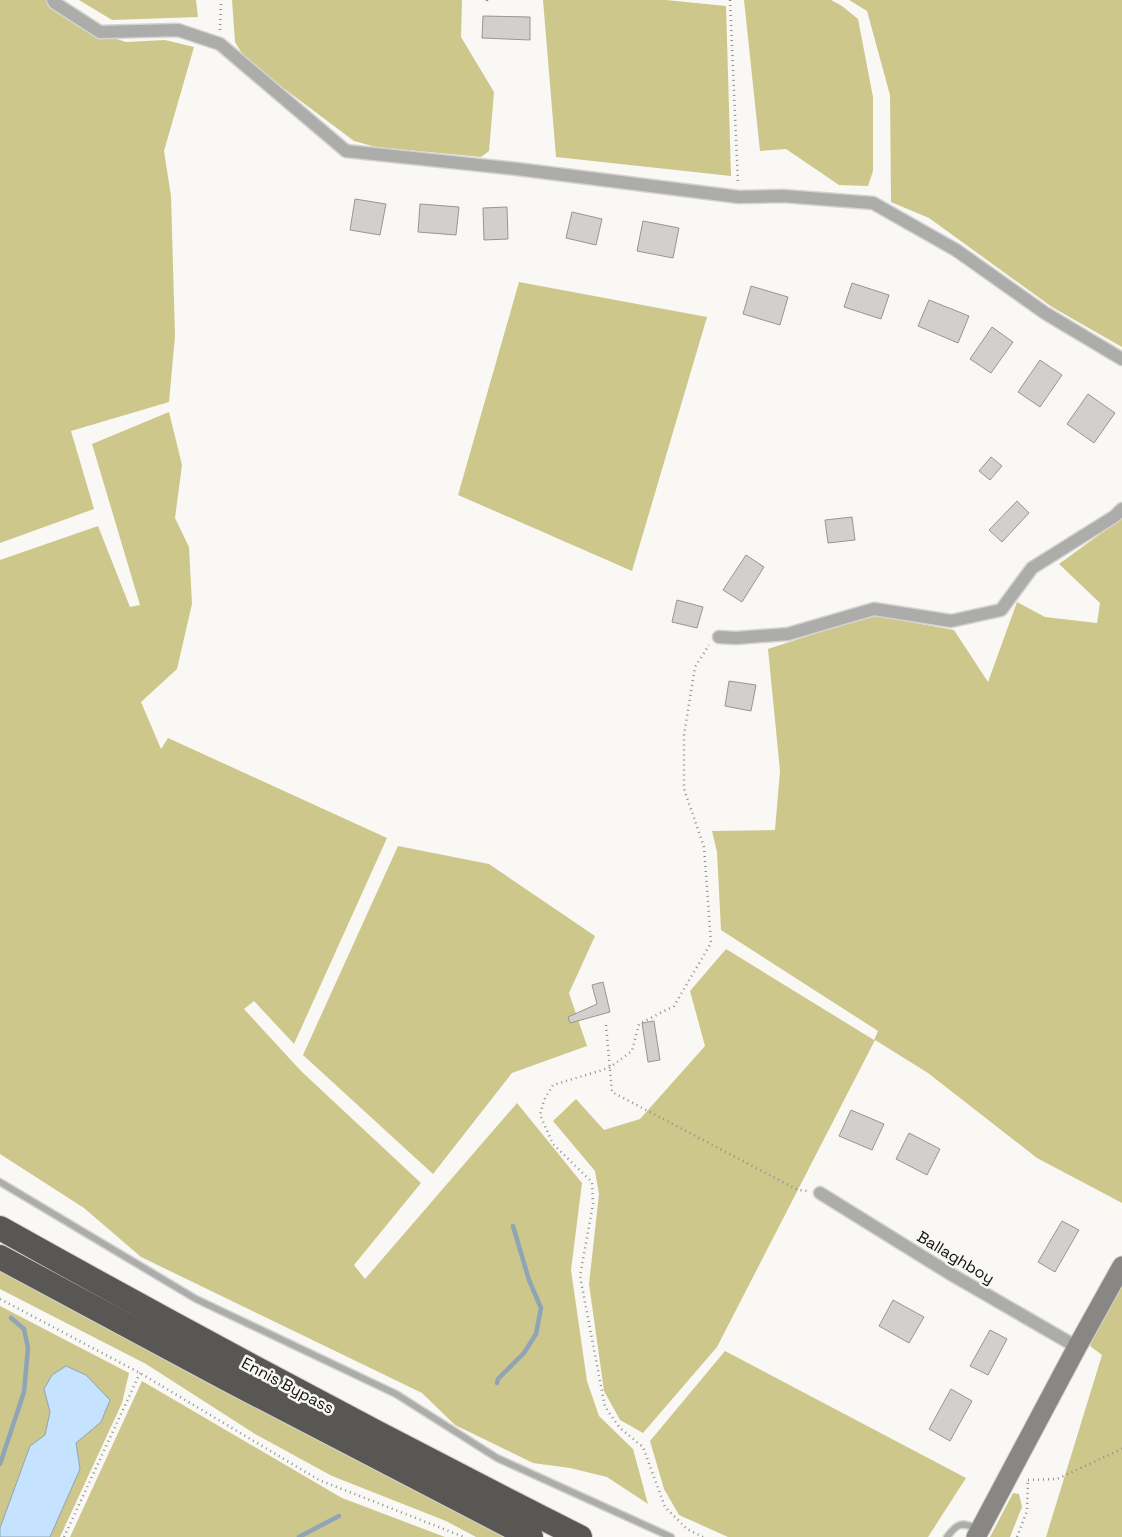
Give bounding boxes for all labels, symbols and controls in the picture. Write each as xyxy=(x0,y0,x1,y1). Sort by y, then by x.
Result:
street label: Ballaghboy xyxy=(913,1226,998,1289)
street label: Ennis Bypass xyxy=(238,1352,338,1419)

